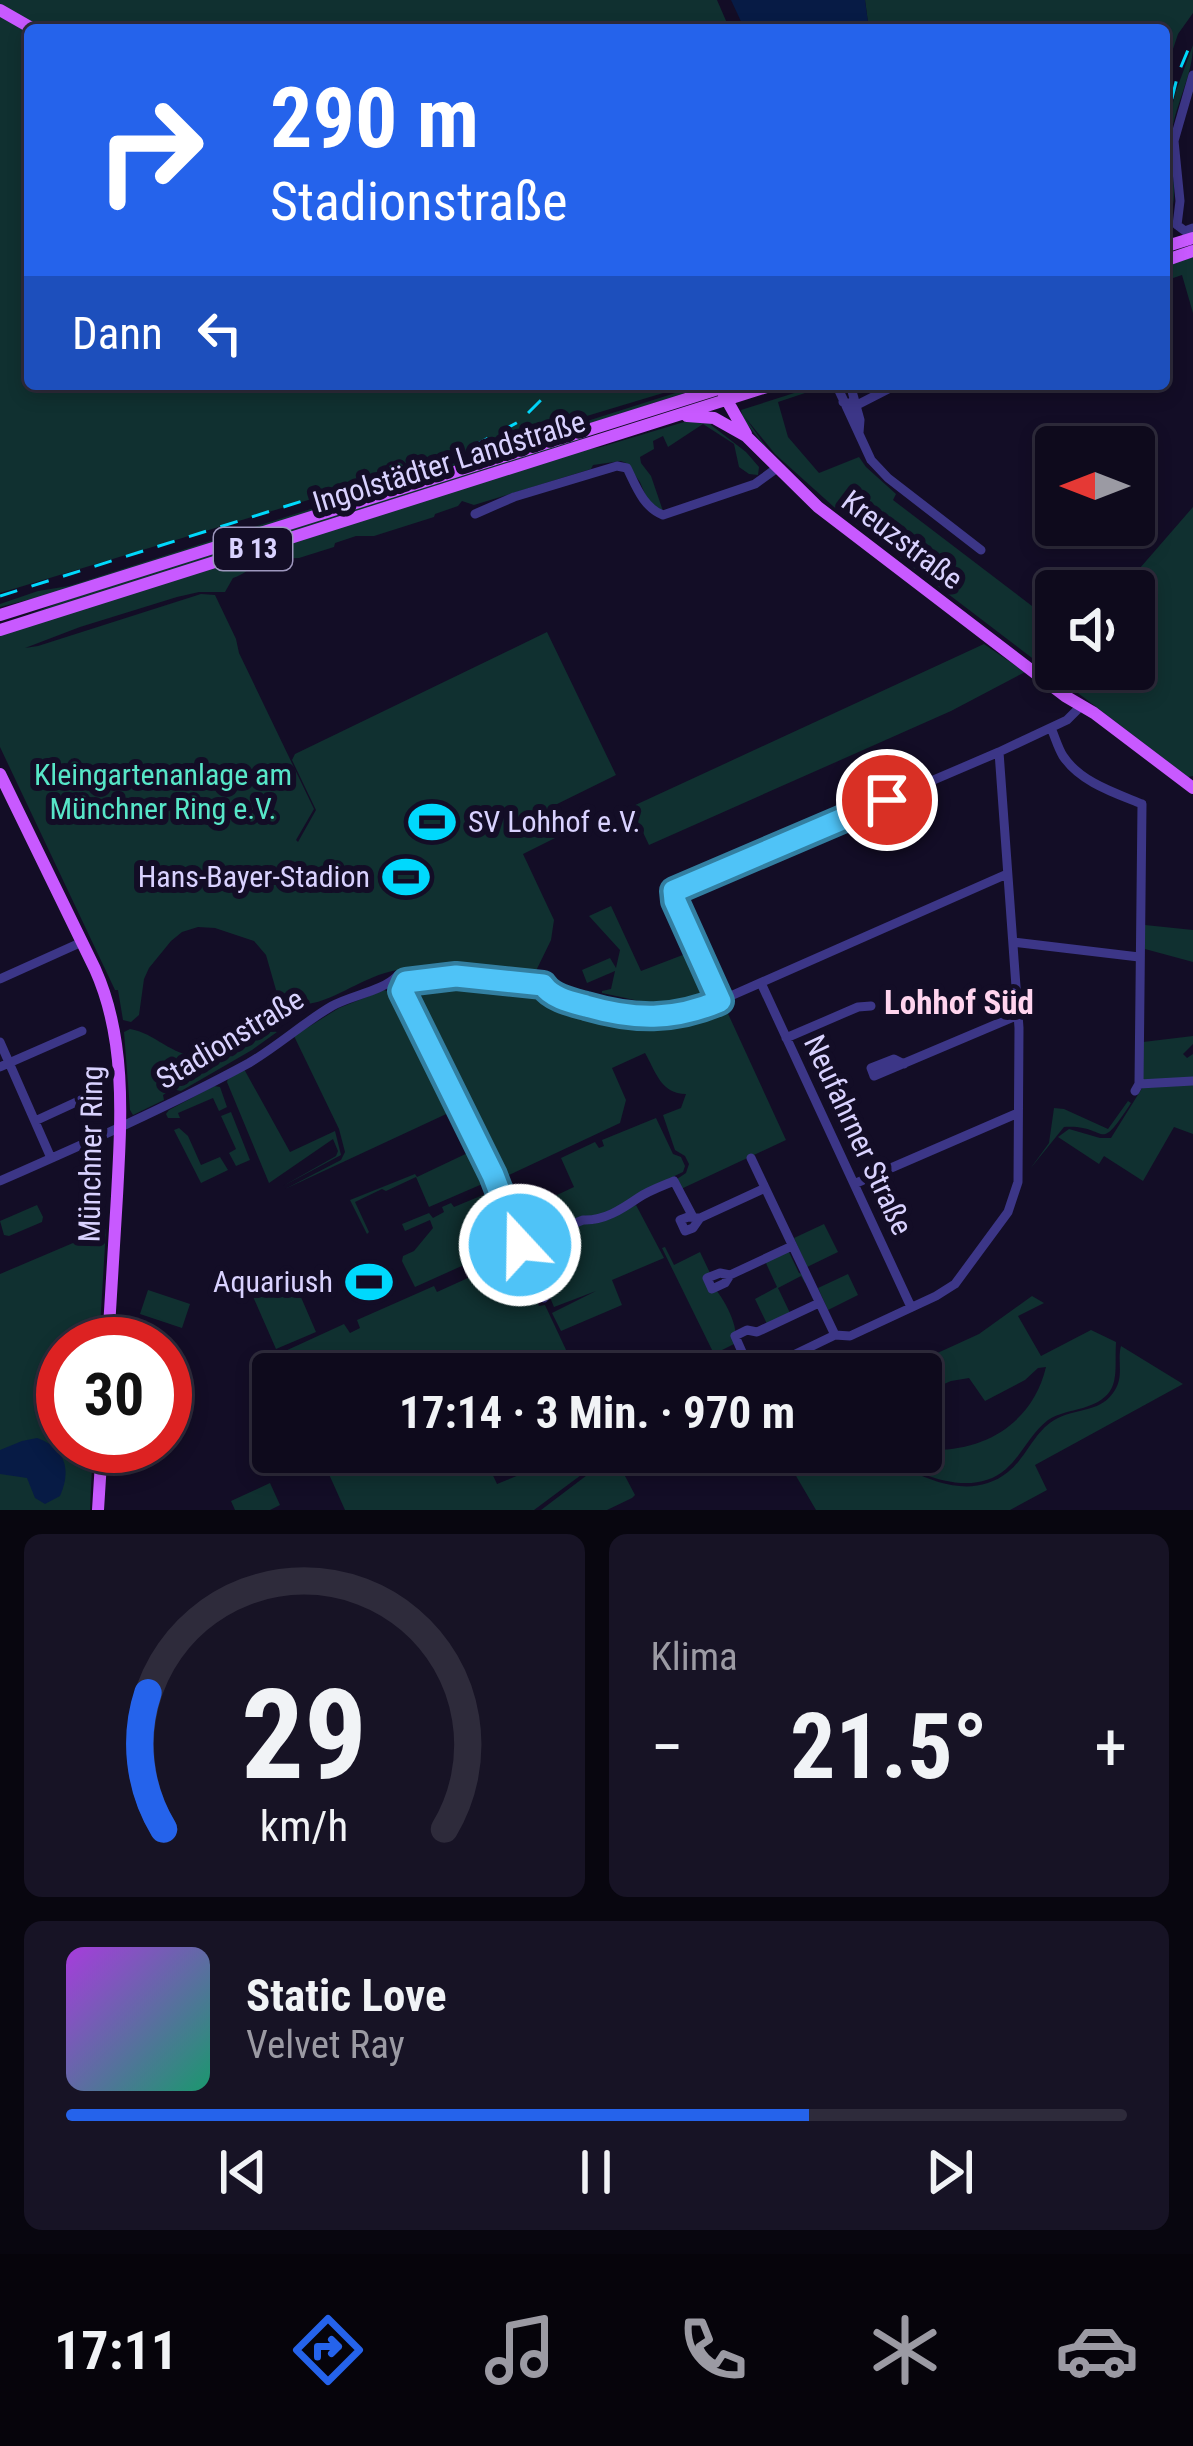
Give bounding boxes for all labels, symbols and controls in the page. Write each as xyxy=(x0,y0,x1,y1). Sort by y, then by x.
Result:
text: 290 m xyxy=(270,69,479,168)
icon: right xyxy=(72,72,228,228)
text: Stadionstraße xyxy=(270,170,568,233)
icon: left xyxy=(187,300,253,366)
text: Dann xyxy=(72,307,163,360)
street label: Ingolstädter Landstraße xyxy=(309,403,589,520)
north arrow xyxy=(1035,426,1155,546)
map controls xyxy=(1035,426,1155,690)
street label: Kreuzstraße xyxy=(835,483,970,596)
road number: B 13 xyxy=(214,528,292,570)
button: sound xyxy=(1035,570,1155,690)
pin xyxy=(836,749,938,851)
park label: Kleingartenanlage am Münchner Ring e.V. xyxy=(34,757,292,826)
icon: arrive xyxy=(854,767,920,833)
sports icon: SV Lohhof e.V. xyxy=(407,797,457,847)
place label: SV Lohhof e.V. xyxy=(468,804,640,839)
sports icon: Hans-Bayer-Stadion xyxy=(381,852,431,902)
place label: Hans-Bayer-Stadion xyxy=(138,859,370,894)
street label: Stadionstraße xyxy=(150,981,310,1096)
district label: Lohhof Süd xyxy=(884,983,1034,1022)
street label: Neufahrner Straße xyxy=(797,1029,920,1240)
street label: Münchner Ring xyxy=(71,1065,110,1243)
position arrow xyxy=(457,1182,583,1308)
sports icon: Aquariush xyxy=(344,1257,394,1307)
place label: Aquariush xyxy=(213,1264,333,1299)
speed limit sign: 30 xyxy=(36,1317,192,1473)
text: 17:14 · 3 Min. · 970 m xyxy=(399,1386,795,1439)
text: Klima xyxy=(651,1634,738,1680)
text: 29 xyxy=(241,1662,367,1808)
text: 21.5° xyxy=(790,1695,988,1800)
text: − xyxy=(651,1709,684,1786)
text: + xyxy=(1094,1709,1127,1786)
text: km/h xyxy=(260,1800,348,1850)
text: Static Love xyxy=(246,1969,447,2022)
text: Velvet Ray xyxy=(246,2022,405,2068)
icon: previous xyxy=(210,2139,276,2205)
icon: pause xyxy=(563,2139,629,2205)
icon: next xyxy=(917,2139,983,2205)
icon: directions xyxy=(286,2308,370,2392)
icon: music xyxy=(478,2308,562,2392)
icon: phone xyxy=(671,2308,755,2392)
icon: climate xyxy=(863,2308,947,2392)
icon: car xyxy=(1055,2308,1139,2392)
text: 17:11 xyxy=(54,2319,178,2382)

